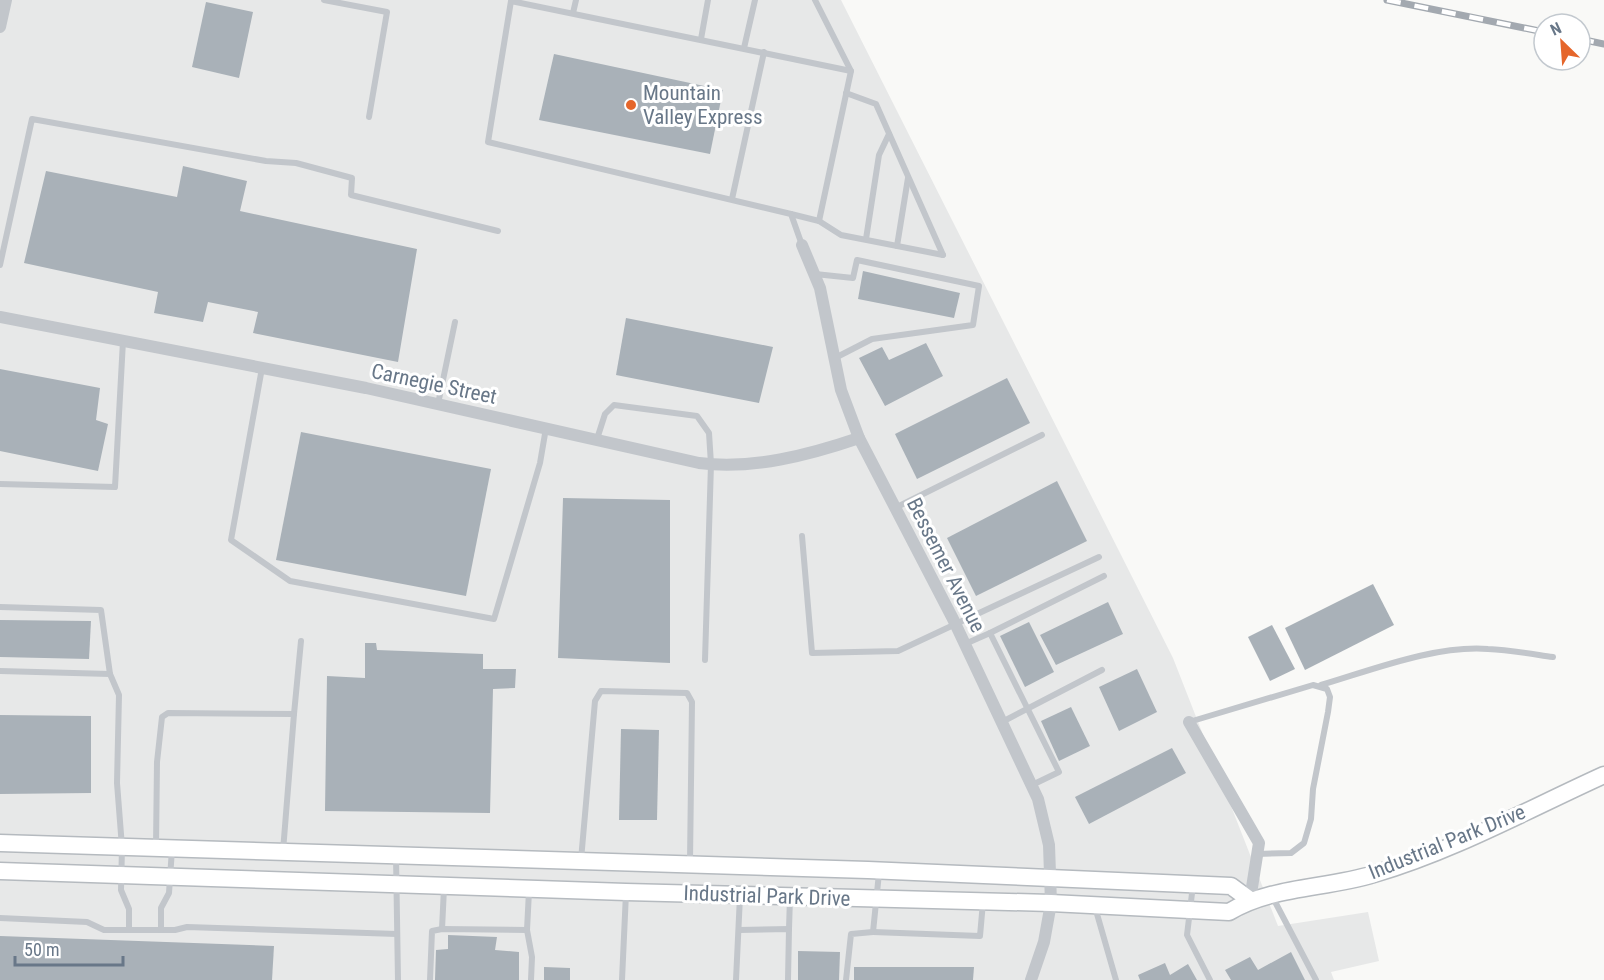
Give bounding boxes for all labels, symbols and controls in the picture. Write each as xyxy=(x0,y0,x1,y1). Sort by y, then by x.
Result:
north arrow xyxy=(1532,12,1592,72)
text: N xyxy=(1547,18,1564,40)
place label: Mountain Valley Express xyxy=(643,81,763,129)
marker: Mountain Valley Express xyxy=(624,98,638,112)
street label: Carnegie Street xyxy=(369,359,499,409)
street label: Bessemer Avenue xyxy=(902,494,990,636)
street label: Industrial Park Drive xyxy=(1365,800,1529,884)
street label: Industrial Park Drive xyxy=(683,881,851,911)
scale bar xyxy=(15,929,123,967)
text: 50 m xyxy=(24,939,59,960)

